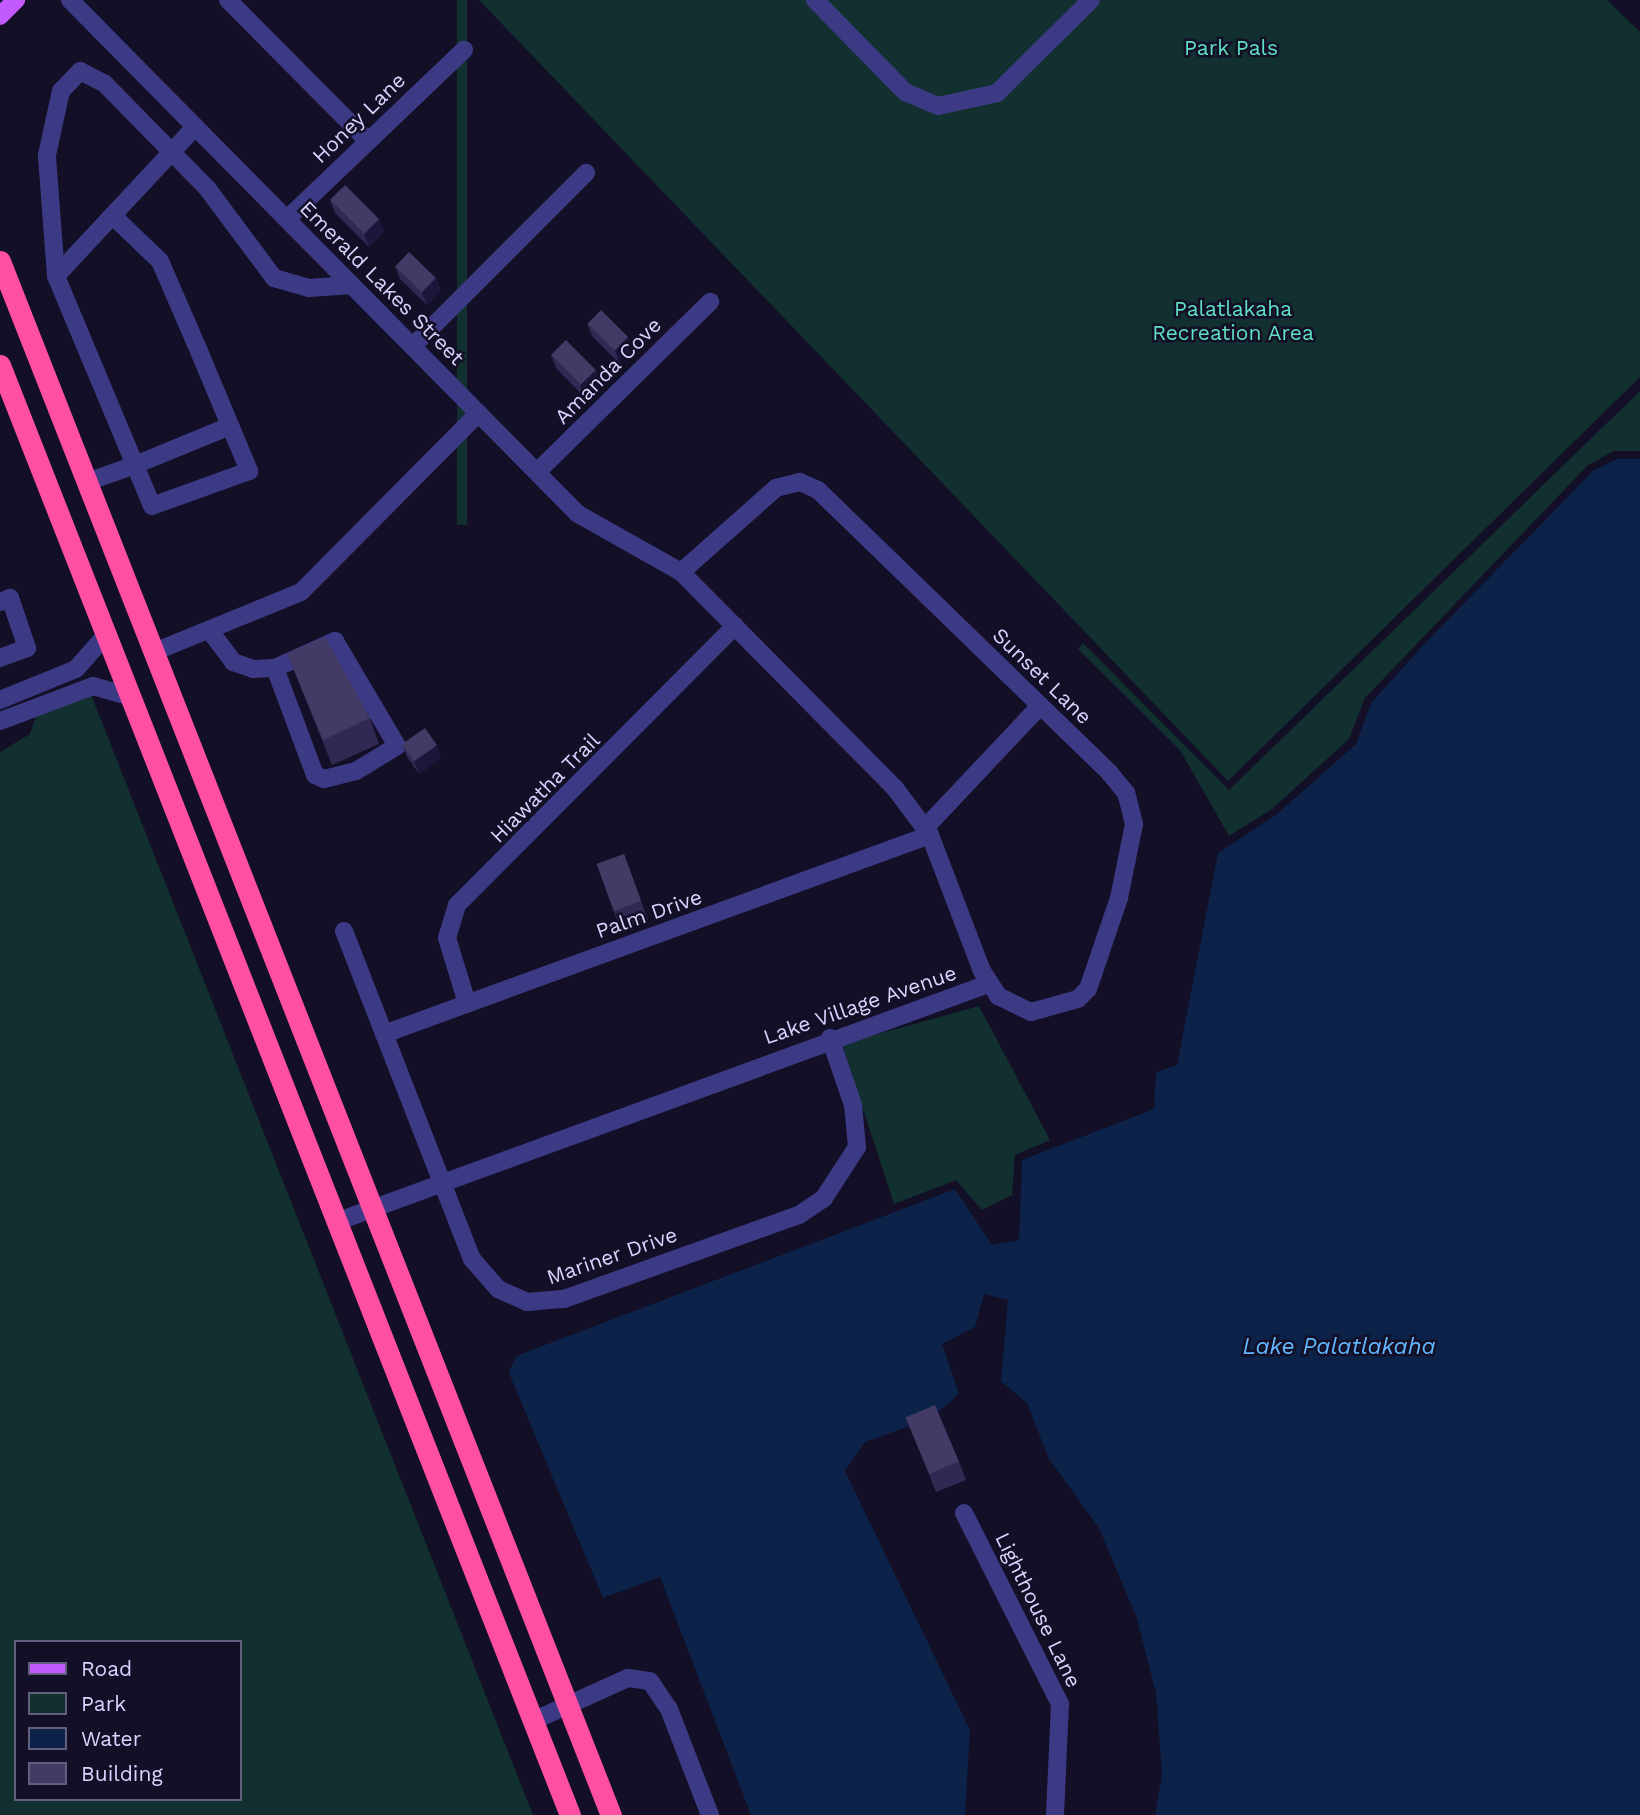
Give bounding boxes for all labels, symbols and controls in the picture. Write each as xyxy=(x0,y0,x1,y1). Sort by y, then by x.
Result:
park label: Park Pals xyxy=(1184,35,1278,61)
street label: Honey Lane xyxy=(307,67,411,169)
street label: Emerald Lakes Street xyxy=(295,196,469,370)
park label: Palatlakaha Recreation Area xyxy=(1152,296,1314,346)
street label: Amanda Cove xyxy=(549,312,667,430)
street label: Sunset Lane xyxy=(987,623,1097,729)
street label: Hiawatha Trail xyxy=(485,728,605,848)
street label: Palm Drive xyxy=(593,884,705,944)
street label: Lake Village Avenue xyxy=(759,960,961,1050)
street label: Mariner Drive xyxy=(543,1222,681,1290)
water label: Lake Palatlakaha xyxy=(1242,1333,1436,1361)
street label: Lighthouse Lane xyxy=(990,1528,1086,1692)
legend xyxy=(14,1640,242,1801)
text: Road xyxy=(81,1656,132,1681)
text: Park xyxy=(81,1691,126,1716)
text: Water xyxy=(81,1726,141,1751)
text: Building xyxy=(81,1761,163,1786)

